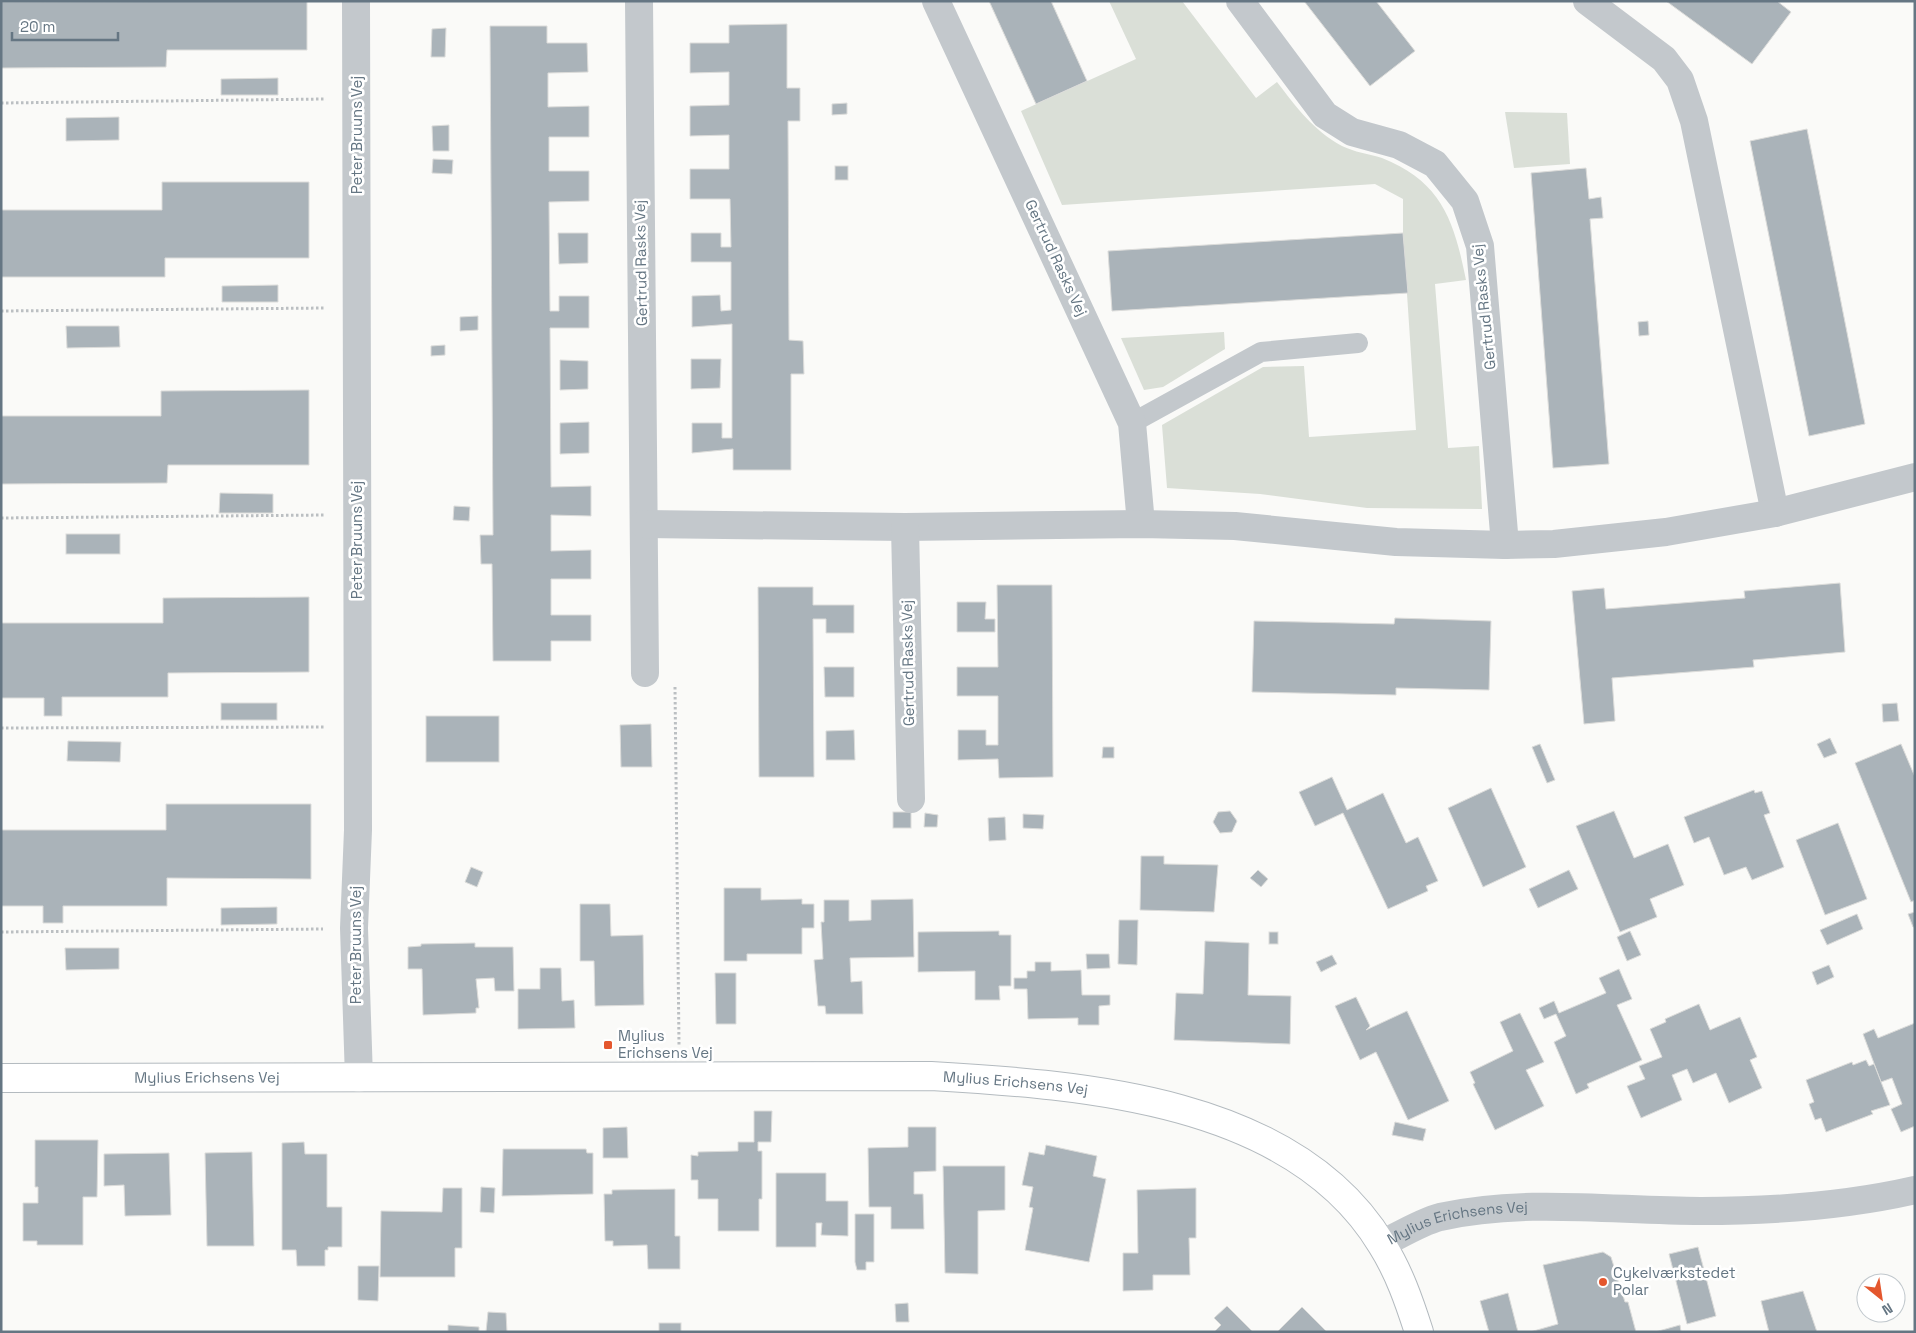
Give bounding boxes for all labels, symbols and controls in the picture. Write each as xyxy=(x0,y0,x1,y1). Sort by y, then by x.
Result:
scale bar xyxy=(12,10,119,42)
text: 20 m xyxy=(20,17,55,36)
street label: Peter Bruuns Vej xyxy=(347,76,366,194)
street label: Gertrud Rasks Vej xyxy=(1021,197,1092,319)
street label: Gertrud Rasks Vej xyxy=(630,200,651,326)
street label: Gertrud Rasks Vej xyxy=(1467,243,1500,371)
street label: Peter Bruuns Vej xyxy=(347,481,366,599)
street label: Gertrud Rasks Vej xyxy=(897,600,918,726)
street label: Peter Bruuns Vej xyxy=(346,886,365,1004)
place label: Mylius Erichsens Vej xyxy=(618,1026,713,1062)
marker: Mylius Erichsens Vej xyxy=(602,1039,614,1051)
street label: Mylius Erichsens Vej xyxy=(134,1067,280,1087)
street label: Mylius Erichsens Vej xyxy=(943,1067,1089,1099)
street label: Mylius Erichsens Vej xyxy=(1384,1197,1528,1249)
place label: Cykelværkstedet Polar xyxy=(1613,1263,1736,1299)
north arrow xyxy=(1856,1273,1906,1323)
marker: Cykelværkstedet Polar xyxy=(1597,1276,1609,1288)
text: N xyxy=(1879,1299,1896,1319)

